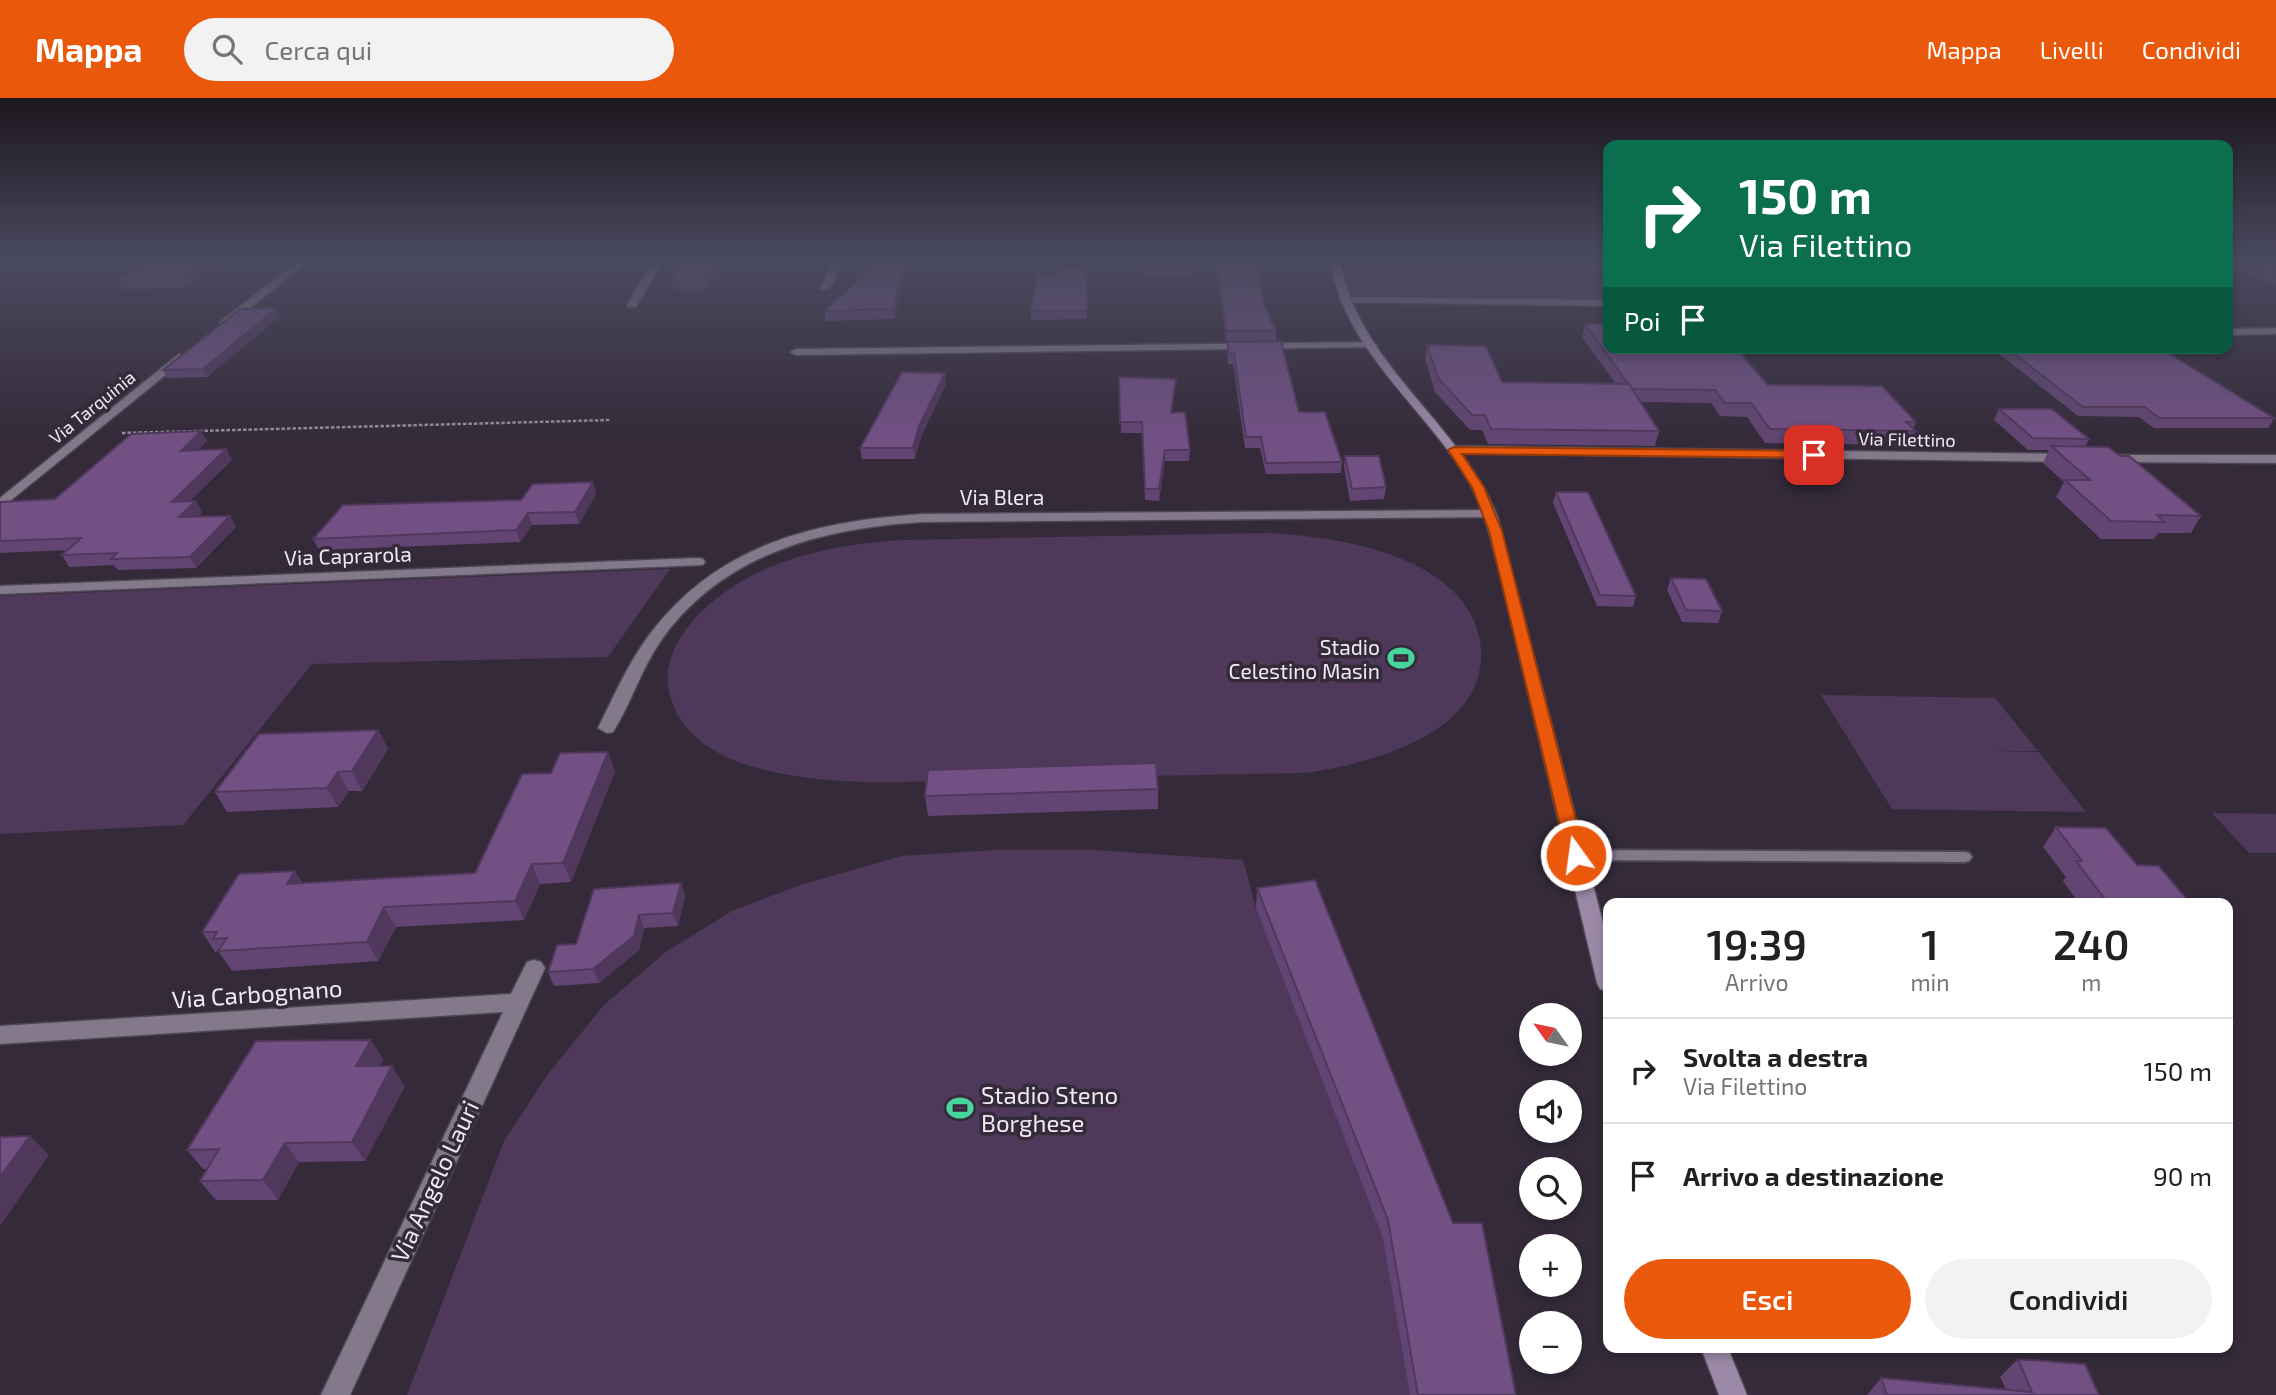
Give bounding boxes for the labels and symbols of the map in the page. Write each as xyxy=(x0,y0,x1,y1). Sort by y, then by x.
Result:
street label: Via Tarquinia xyxy=(45,366,139,448)
pin xyxy=(1784,425,1844,485)
street label: Via Filettino xyxy=(1858,427,1956,451)
street label: Via Blera xyxy=(960,484,1044,509)
street label: Via Caprarola xyxy=(284,540,412,570)
place label: Stadio Celestino Masin xyxy=(1229,634,1380,683)
sports icon: Stadio Celestino Masin xyxy=(1386,643,1416,673)
position arrow xyxy=(1539,818,1613,892)
street label: Via Carbognano xyxy=(171,973,343,1013)
north arrow xyxy=(1519,1003,1582,1066)
place label: Stadio Steno Borghese xyxy=(981,1080,1118,1137)
sports icon: Stadio Steno Borghese xyxy=(945,1093,975,1123)
street label: Via Angelo Lauri xyxy=(384,1096,484,1266)

